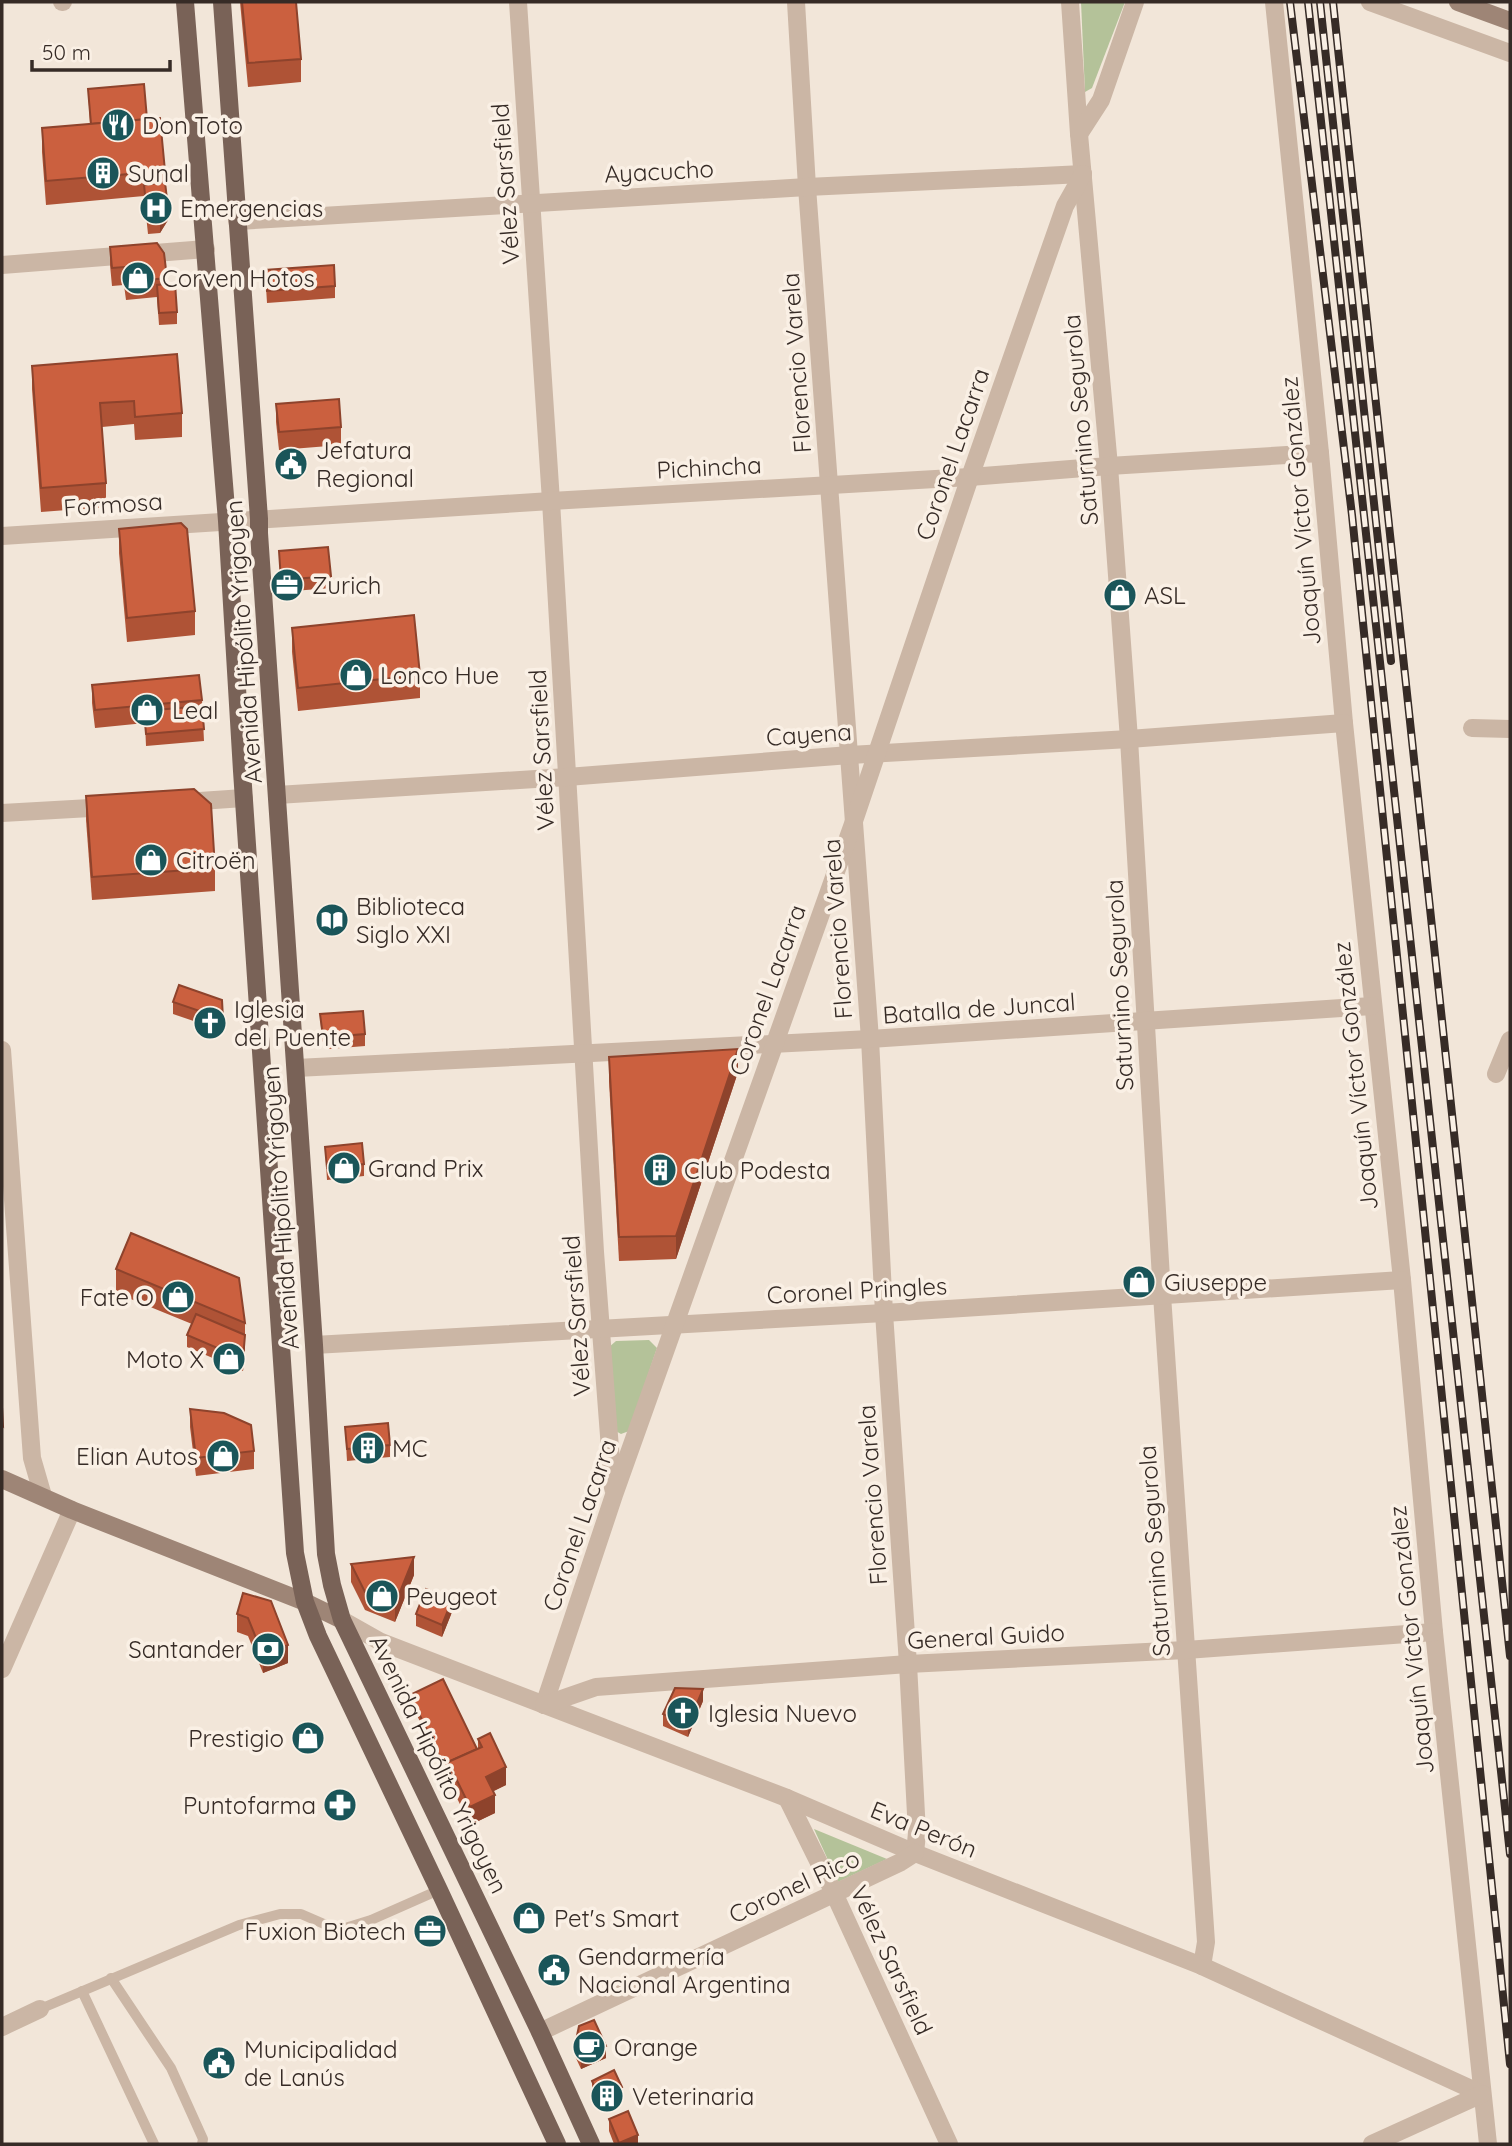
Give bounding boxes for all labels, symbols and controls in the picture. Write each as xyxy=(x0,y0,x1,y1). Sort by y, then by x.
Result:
scale bar xyxy=(32,28,170,72)
text: 50 m xyxy=(42,39,91,65)
street label: Vélez Sarsfield xyxy=(484,102,526,266)
restaurant icon: Don Toto xyxy=(99,106,137,144)
place label: Don Toto xyxy=(142,110,243,140)
street label: Ayacucho xyxy=(603,153,715,189)
building icon: Sunal xyxy=(84,154,122,192)
place label: Sunal xyxy=(128,158,189,188)
hospital icon: Emergencias xyxy=(137,189,175,227)
place label: Emergencias xyxy=(180,193,323,223)
shop icon: Corven Hotos xyxy=(119,259,157,297)
place label: Corven Hotos xyxy=(162,263,315,293)
street label: Florencio Varela xyxy=(775,272,817,454)
street label: Saturnino Segurola xyxy=(1056,313,1104,527)
street label: Coronel Lacarra xyxy=(909,364,995,544)
street label: Joaquín Víctor González xyxy=(1273,375,1327,647)
place label: Jefatura Regional xyxy=(316,435,414,493)
public building icon: Jefatura Regional xyxy=(272,445,310,483)
street label: Pichincha xyxy=(656,449,762,485)
street label: Formosa xyxy=(62,486,164,522)
street label: Avenida Hipólito Yrigoyen xyxy=(218,499,268,785)
office icon: Zurich xyxy=(268,566,306,604)
place label: Zurich xyxy=(312,570,381,600)
shop icon: ASL xyxy=(1101,576,1139,614)
place label: ASL xyxy=(1144,580,1186,610)
shop icon: Lonco Hue xyxy=(337,656,375,694)
place label: Lonco Hue xyxy=(380,660,499,690)
street label: Vélez Sarsfield xyxy=(522,669,560,831)
shop icon: Leal xyxy=(128,691,166,729)
place label: Leal xyxy=(172,695,219,725)
street label: Cayena xyxy=(765,716,853,752)
street label: Florencio Varela xyxy=(816,838,858,1020)
shop icon: Citroën xyxy=(132,841,170,879)
place label: Citroën xyxy=(176,845,256,875)
street label: Saturnino Segurola xyxy=(1098,879,1140,1091)
place label: Biblioteca Siglo XXI xyxy=(356,891,465,949)
street label: Coronel Lacarra xyxy=(722,900,812,1080)
library icon: Biblioteca Siglo XXI xyxy=(313,901,351,939)
street label: Joaquín Víctor González xyxy=(1326,940,1384,1212)
street label: Batalla de Juncal xyxy=(881,986,1077,1030)
place label: Iglesia del Puente xyxy=(234,994,351,1052)
church icon: Iglesia del Puente xyxy=(191,1004,229,1042)
street label: Avenida Hipólito Yrigoyen xyxy=(255,1065,305,1351)
shop icon: Grand Prix xyxy=(325,1149,363,1187)
building icon: Club Podesta xyxy=(641,1151,679,1189)
place label: Grand Prix xyxy=(368,1153,483,1183)
place label: Club Podesta xyxy=(684,1155,830,1185)
street label: Vélez Sarsfield xyxy=(555,1234,597,1398)
shop icon: Giuseppe xyxy=(1120,1263,1158,1301)
place label: Giuseppe xyxy=(1164,1267,1267,1297)
street label: Coronel Pringles xyxy=(766,1270,948,1310)
shop icon: Fate O xyxy=(159,1278,197,1316)
place label: Fate O xyxy=(80,1282,154,1312)
shop icon: Moto X xyxy=(210,1340,248,1378)
place label: Moto X xyxy=(126,1344,204,1374)
street label: Florencio Varela xyxy=(851,1404,893,1586)
building icon: MC xyxy=(349,1429,387,1467)
place label: MC xyxy=(392,1433,428,1463)
street label: Coronel Lacarra xyxy=(536,1435,622,1615)
shop icon: Elian Autos xyxy=(204,1437,242,1475)
place label: Elian Autos xyxy=(76,1441,198,1471)
street label: Saturnino Segurola xyxy=(1132,1444,1176,1658)
street label: Joaquín Víctor González xyxy=(1382,1504,1440,1776)
shop icon: Peugeot xyxy=(363,1577,401,1615)
place label: Peugeot xyxy=(406,1581,498,1611)
street label: General Guido xyxy=(906,1617,1066,1655)
bank icon: Santander xyxy=(249,1630,287,1668)
street label: Avenida Hipólito Yrigoyen xyxy=(363,1630,515,1898)
place label: Santander xyxy=(128,1634,244,1664)
church icon: Iglesia Nuevo xyxy=(664,1694,702,1732)
place label: Iglesia Nuevo xyxy=(708,1698,857,1728)
shop icon: Prestigio xyxy=(289,1719,327,1757)
place label: Prestigio xyxy=(188,1723,284,1753)
pharmacy icon: Puntofarma xyxy=(321,1786,359,1824)
place label: Puntofarma xyxy=(183,1790,316,1820)
street label: Eva Perón xyxy=(866,1794,982,1864)
street label: Coronel Rico xyxy=(724,1843,864,1929)
street label: Vélez Sarsfield xyxy=(844,1880,940,2040)
shop icon: Pet's Smart xyxy=(510,1899,548,1937)
place label: Pet's Smart xyxy=(554,1903,680,1933)
office icon: Fuxion Biotech xyxy=(411,1912,449,1950)
place label: Fuxion Biotech xyxy=(245,1916,406,1946)
place label: Gendarmería Nacional Argentina xyxy=(578,1941,791,1999)
public building icon: Gendarmería Nacional Argentina xyxy=(535,1951,573,1989)
cafe icon: Orange xyxy=(570,2028,608,2066)
place label: Orange xyxy=(614,2032,698,2062)
place label: Municipalidad de Lanús xyxy=(244,2034,397,2092)
public building icon: Municipalidad de Lanús xyxy=(200,2044,238,2082)
building icon: Veterinaria xyxy=(588,2077,626,2115)
place label: Veterinaria xyxy=(632,2081,754,2111)

